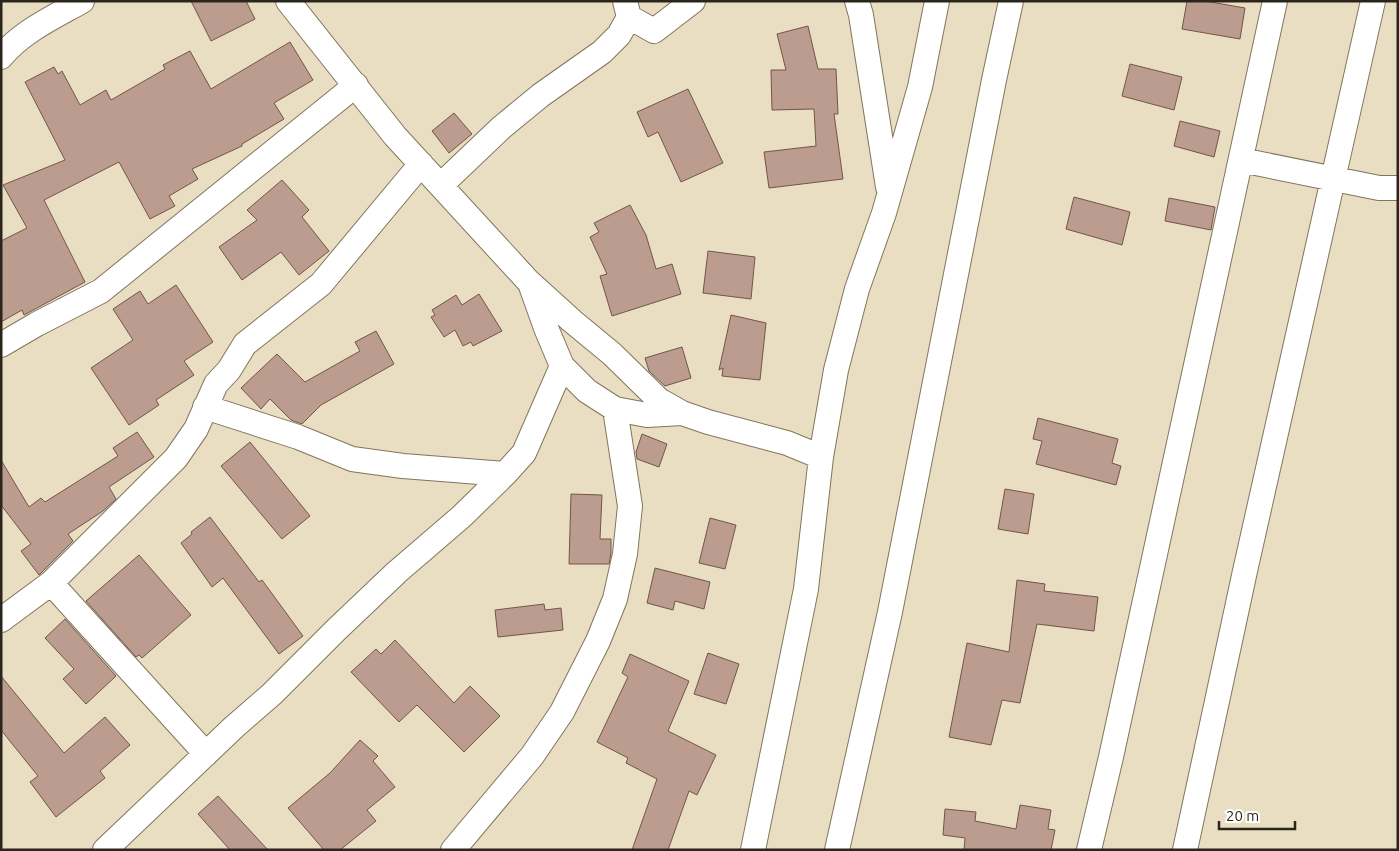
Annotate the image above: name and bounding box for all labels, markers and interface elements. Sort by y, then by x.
scale bar [1219,798,1295,830]
text: 20 m [1226,807,1259,824]

